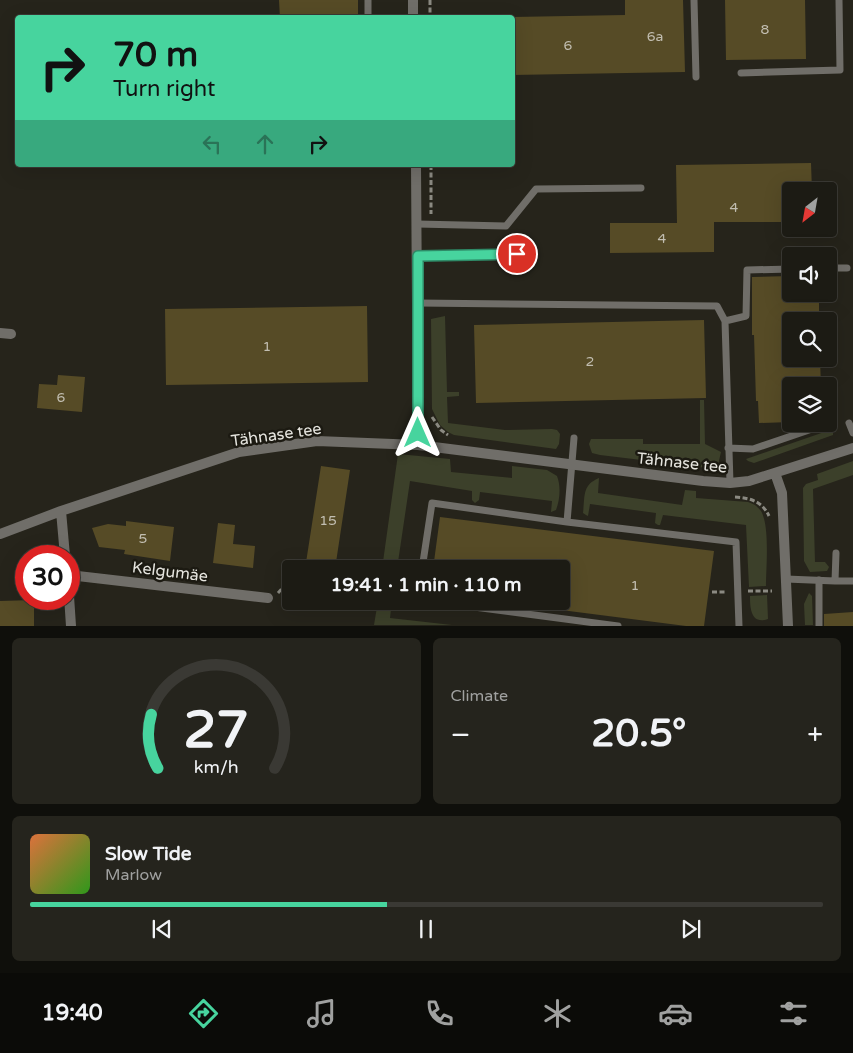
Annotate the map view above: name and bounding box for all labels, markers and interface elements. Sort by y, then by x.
house number: 8 [761,21,770,38]
house number: 6a [647,28,663,45]
text: 70 m [113,34,198,76]
icon: right [30,35,95,100]
house number: 6 [564,37,573,54]
text: Turn right [113,76,215,102]
icon: left [198,130,226,158]
icon: ahead [251,130,279,158]
icon: right [304,130,332,158]
north arrow [782,182,838,238]
map controls [782,182,837,432]
house number: 4 [730,199,739,216]
house number: 4 [658,230,667,247]
pin [496,233,538,275]
icon: arrive [503,240,531,268]
button: sound [782,247,837,302]
button: search [782,312,837,367]
house number: 1 [263,338,271,355]
house number: 2 [586,353,594,370]
button: layers [782,377,837,432]
house number: 6 [57,389,66,406]
position arrow [391,406,443,458]
street label: Tähnase tee [230,419,323,451]
street label: Tähnase tee [636,448,728,478]
house number: 15 [319,512,337,529]
house number: 5 [139,530,147,547]
speed limit sign: 30 [15,545,80,610]
street label: Kelgumäe [131,557,209,587]
text: 19:41 · 1 min · 110 m [330,574,522,596]
house number: 1 [631,577,639,594]
text: Climate [451,686,508,706]
text: 27 [184,699,249,762]
text: 20.5° [591,711,686,757]
text: − [451,718,470,752]
text: + [807,718,823,752]
text: km/h [194,757,239,778]
text: Slow Tide [105,843,192,865]
text: Marlow [105,865,162,885]
icon: previous [148,915,176,943]
icon: pause [412,915,440,943]
icon: next [677,915,705,943]
icon: directions [186,996,221,1031]
icon: music [304,996,339,1031]
icon: phone [422,996,457,1031]
icon: climate [540,996,575,1031]
icon: car [658,996,693,1031]
icon: filters [776,996,811,1031]
text: 19:40 [42,1000,103,1026]

